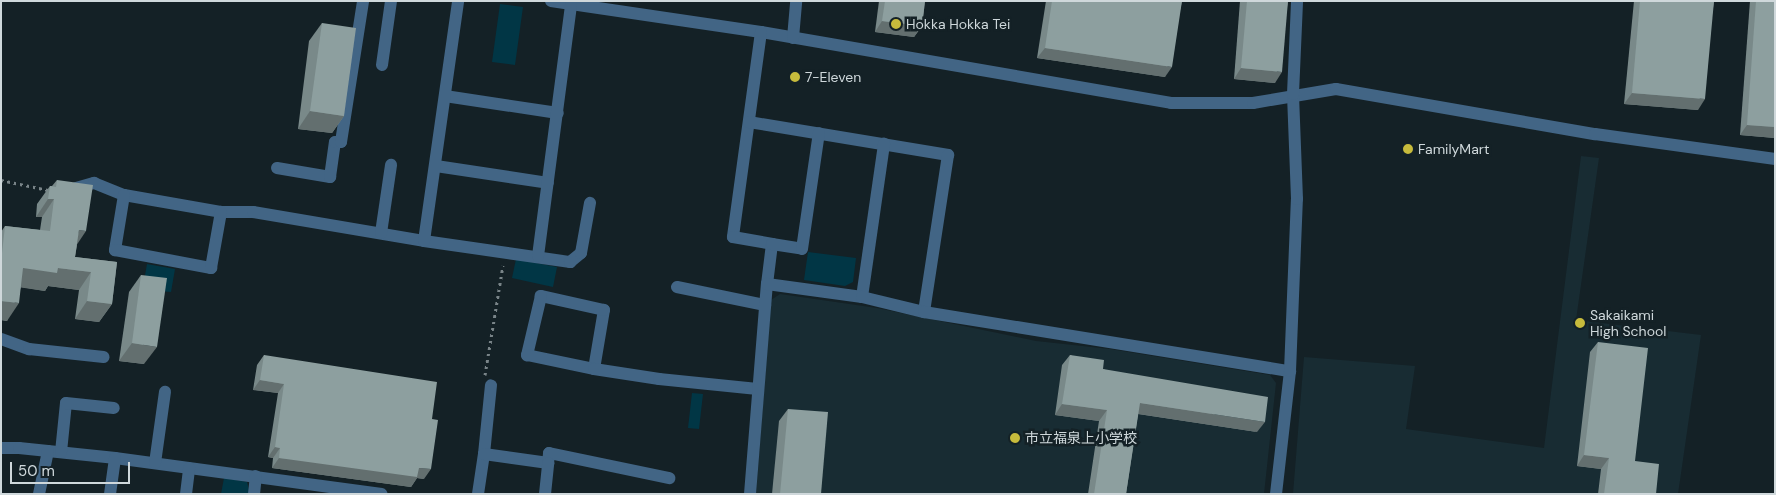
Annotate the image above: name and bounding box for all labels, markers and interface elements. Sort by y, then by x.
place label: Hokka Hokka Tei [906,16,1010,32]
marker: Hokka Hokka Tei [890,18,902,30]
place label: 7-Eleven [805,69,861,85]
marker: 7-Eleven [789,71,801,83]
place label: FamilyMart [1418,141,1489,157]
marker: FamilyMart [1402,143,1414,155]
place label: Sakaikami High School [1590,307,1666,340]
marker: Sakaikami High School [1574,317,1586,329]
place label: 市立福泉上小学校 [1025,430,1137,446]
marker: 市立福泉上小学校 [1009,432,1021,444]
scale bar [12,452,132,484]
text: 50 m [18,461,55,481]

